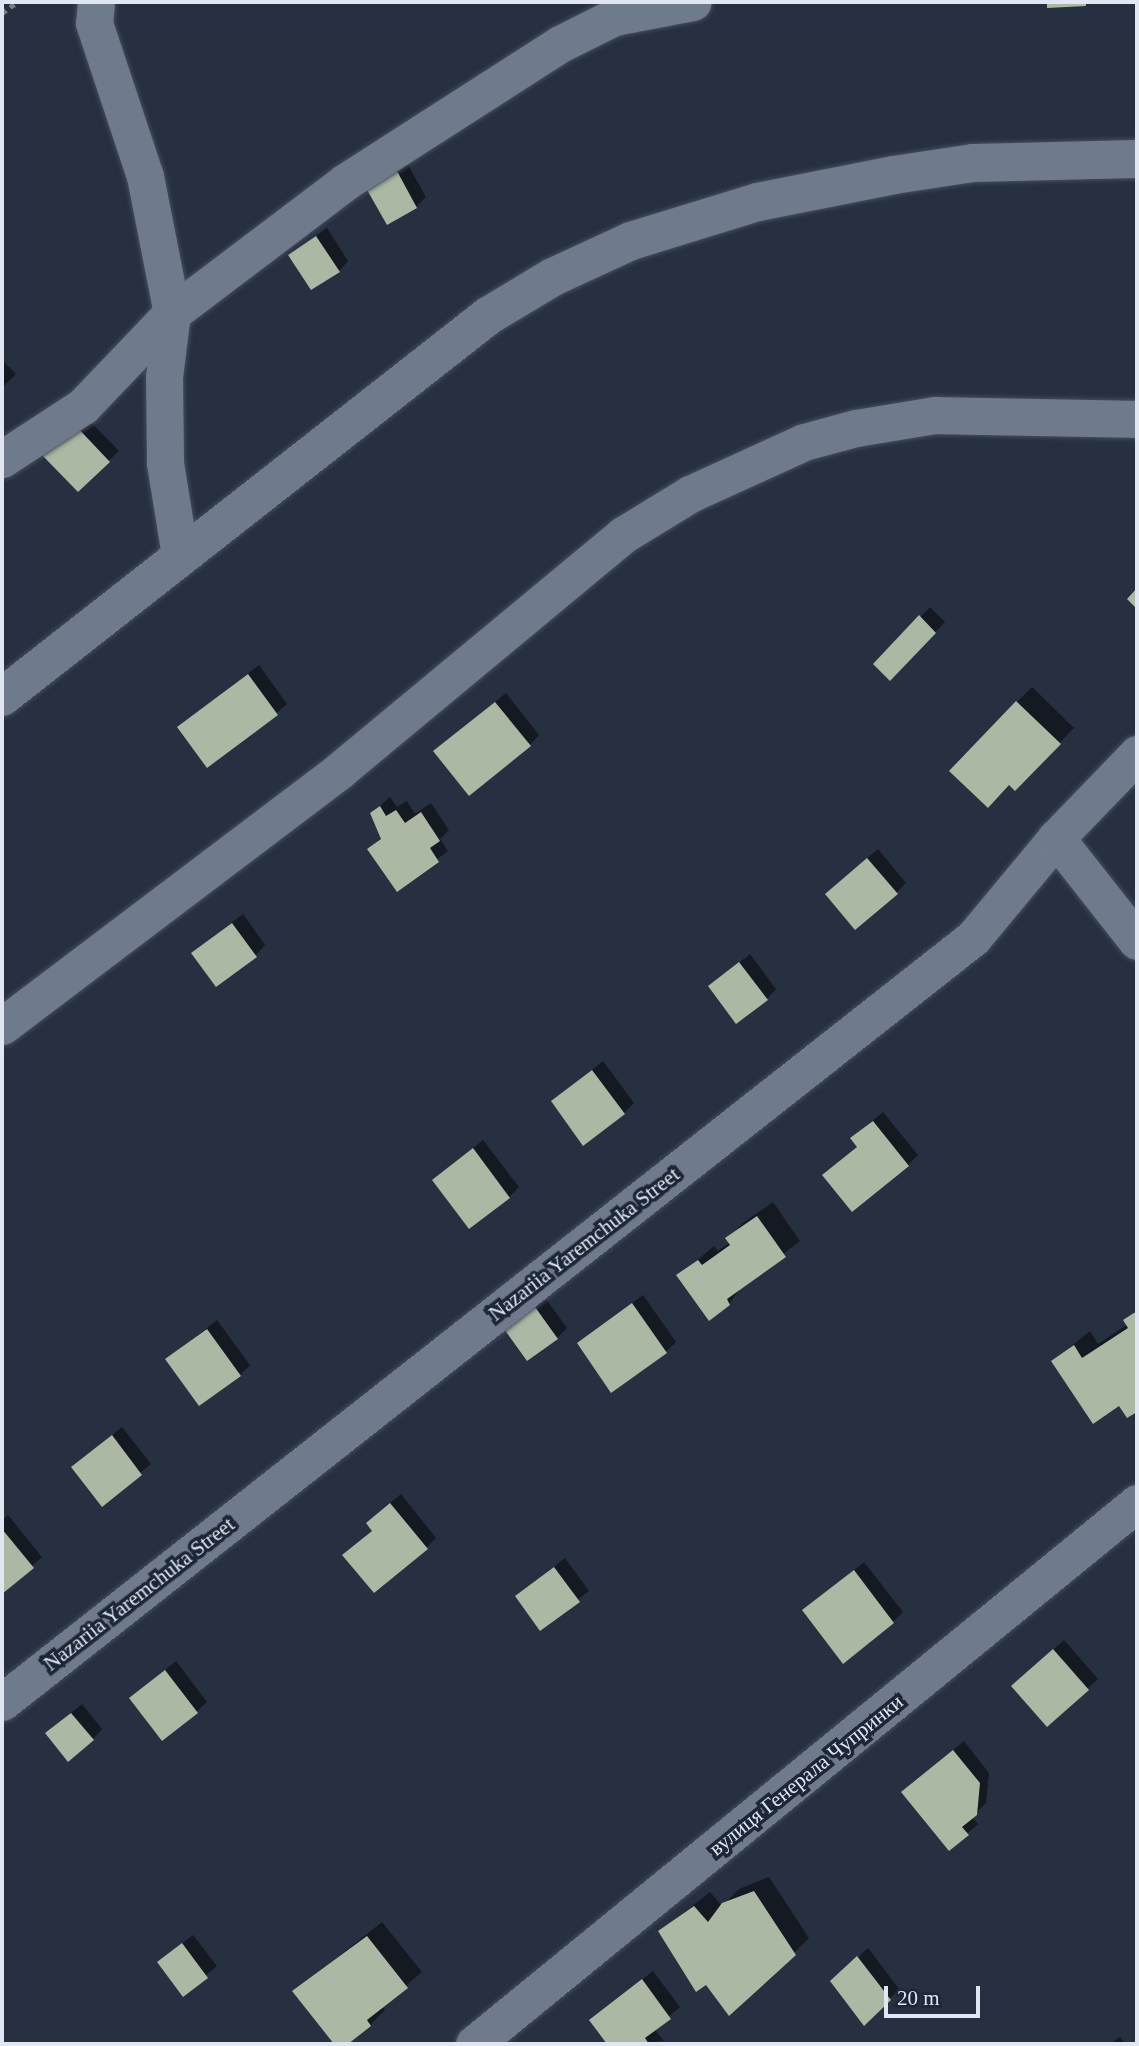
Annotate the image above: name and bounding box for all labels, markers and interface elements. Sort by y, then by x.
street label: Nazariia Yaremchuka Street [483,1161,685,1327]
street label: Nazariia Yaremchuka Street [38,1511,240,1677]
street label: вулиця Генерала Чупринки [704,1689,908,1861]
scale bar [887,1972,983,2016]
text: 20 m [897,1986,940,2010]

